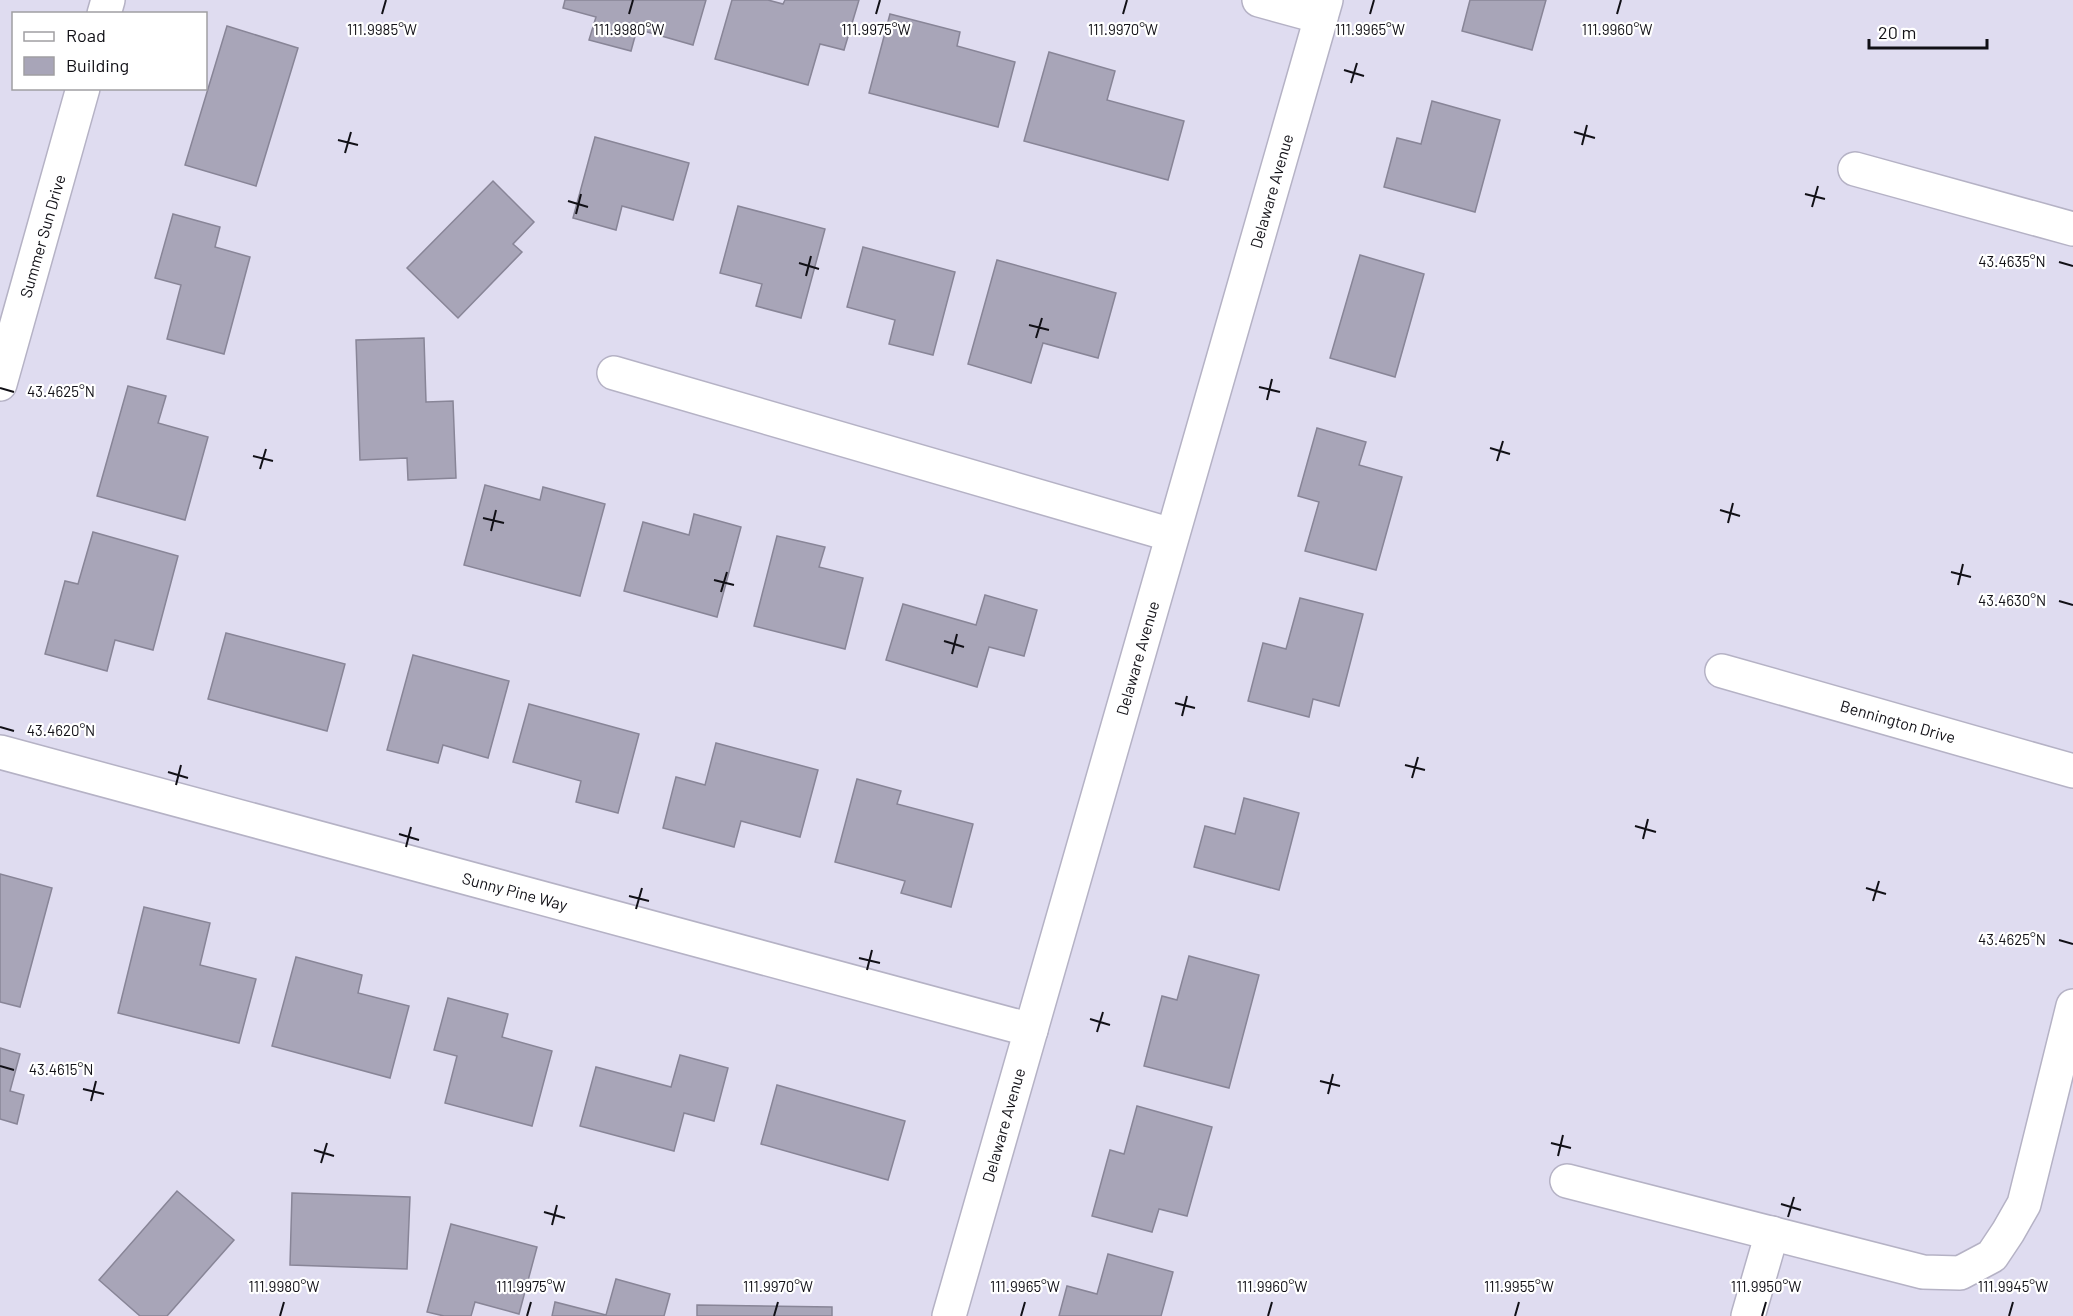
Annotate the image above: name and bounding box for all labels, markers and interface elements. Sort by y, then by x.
legend [12,12,207,90]
scale bar [1869,12,1988,50]
text: 111.9985°W [347,20,417,38]
text: 111.9980°W [594,20,664,38]
text: 111.9975°W [841,20,911,38]
text: 111.9970°W [1088,20,1158,38]
text: 111.9965°W [1335,20,1405,38]
text: 111.9960°W [1582,20,1652,38]
text: 20 m [1878,21,1916,43]
text: Road [66,24,106,46]
text: Building [66,54,129,76]
street label: Delaware Avenue [1246,132,1296,250]
street label: Summer Sun Drive [15,172,69,300]
text: 43.4635°N [1978,252,2046,270]
text: 43.4625°N [27,382,95,400]
text: 43.4630°N [1978,591,2046,609]
street label: Delaware Avenue [1112,599,1162,717]
street label: Bennington Drive [1838,695,1958,747]
text: 43.4620°N [27,721,95,739]
street label: Sunny Pine Way [460,868,570,914]
text: 43.4625°N [1978,930,2046,948]
text: 43.4615°N [29,1060,93,1078]
street label: Delaware Avenue [978,1066,1028,1184]
text: 111.9980°W [249,1277,319,1295]
text: 111.9975°W [496,1277,566,1295]
text: 111.9970°W [743,1277,813,1295]
text: 111.9965°W [990,1277,1060,1295]
text: 111.9960°W [1237,1277,1307,1295]
text: 111.9955°W [1484,1277,1554,1295]
text: 111.9950°W [1731,1277,1801,1295]
text: 111.9945°W [1978,1277,2048,1295]

